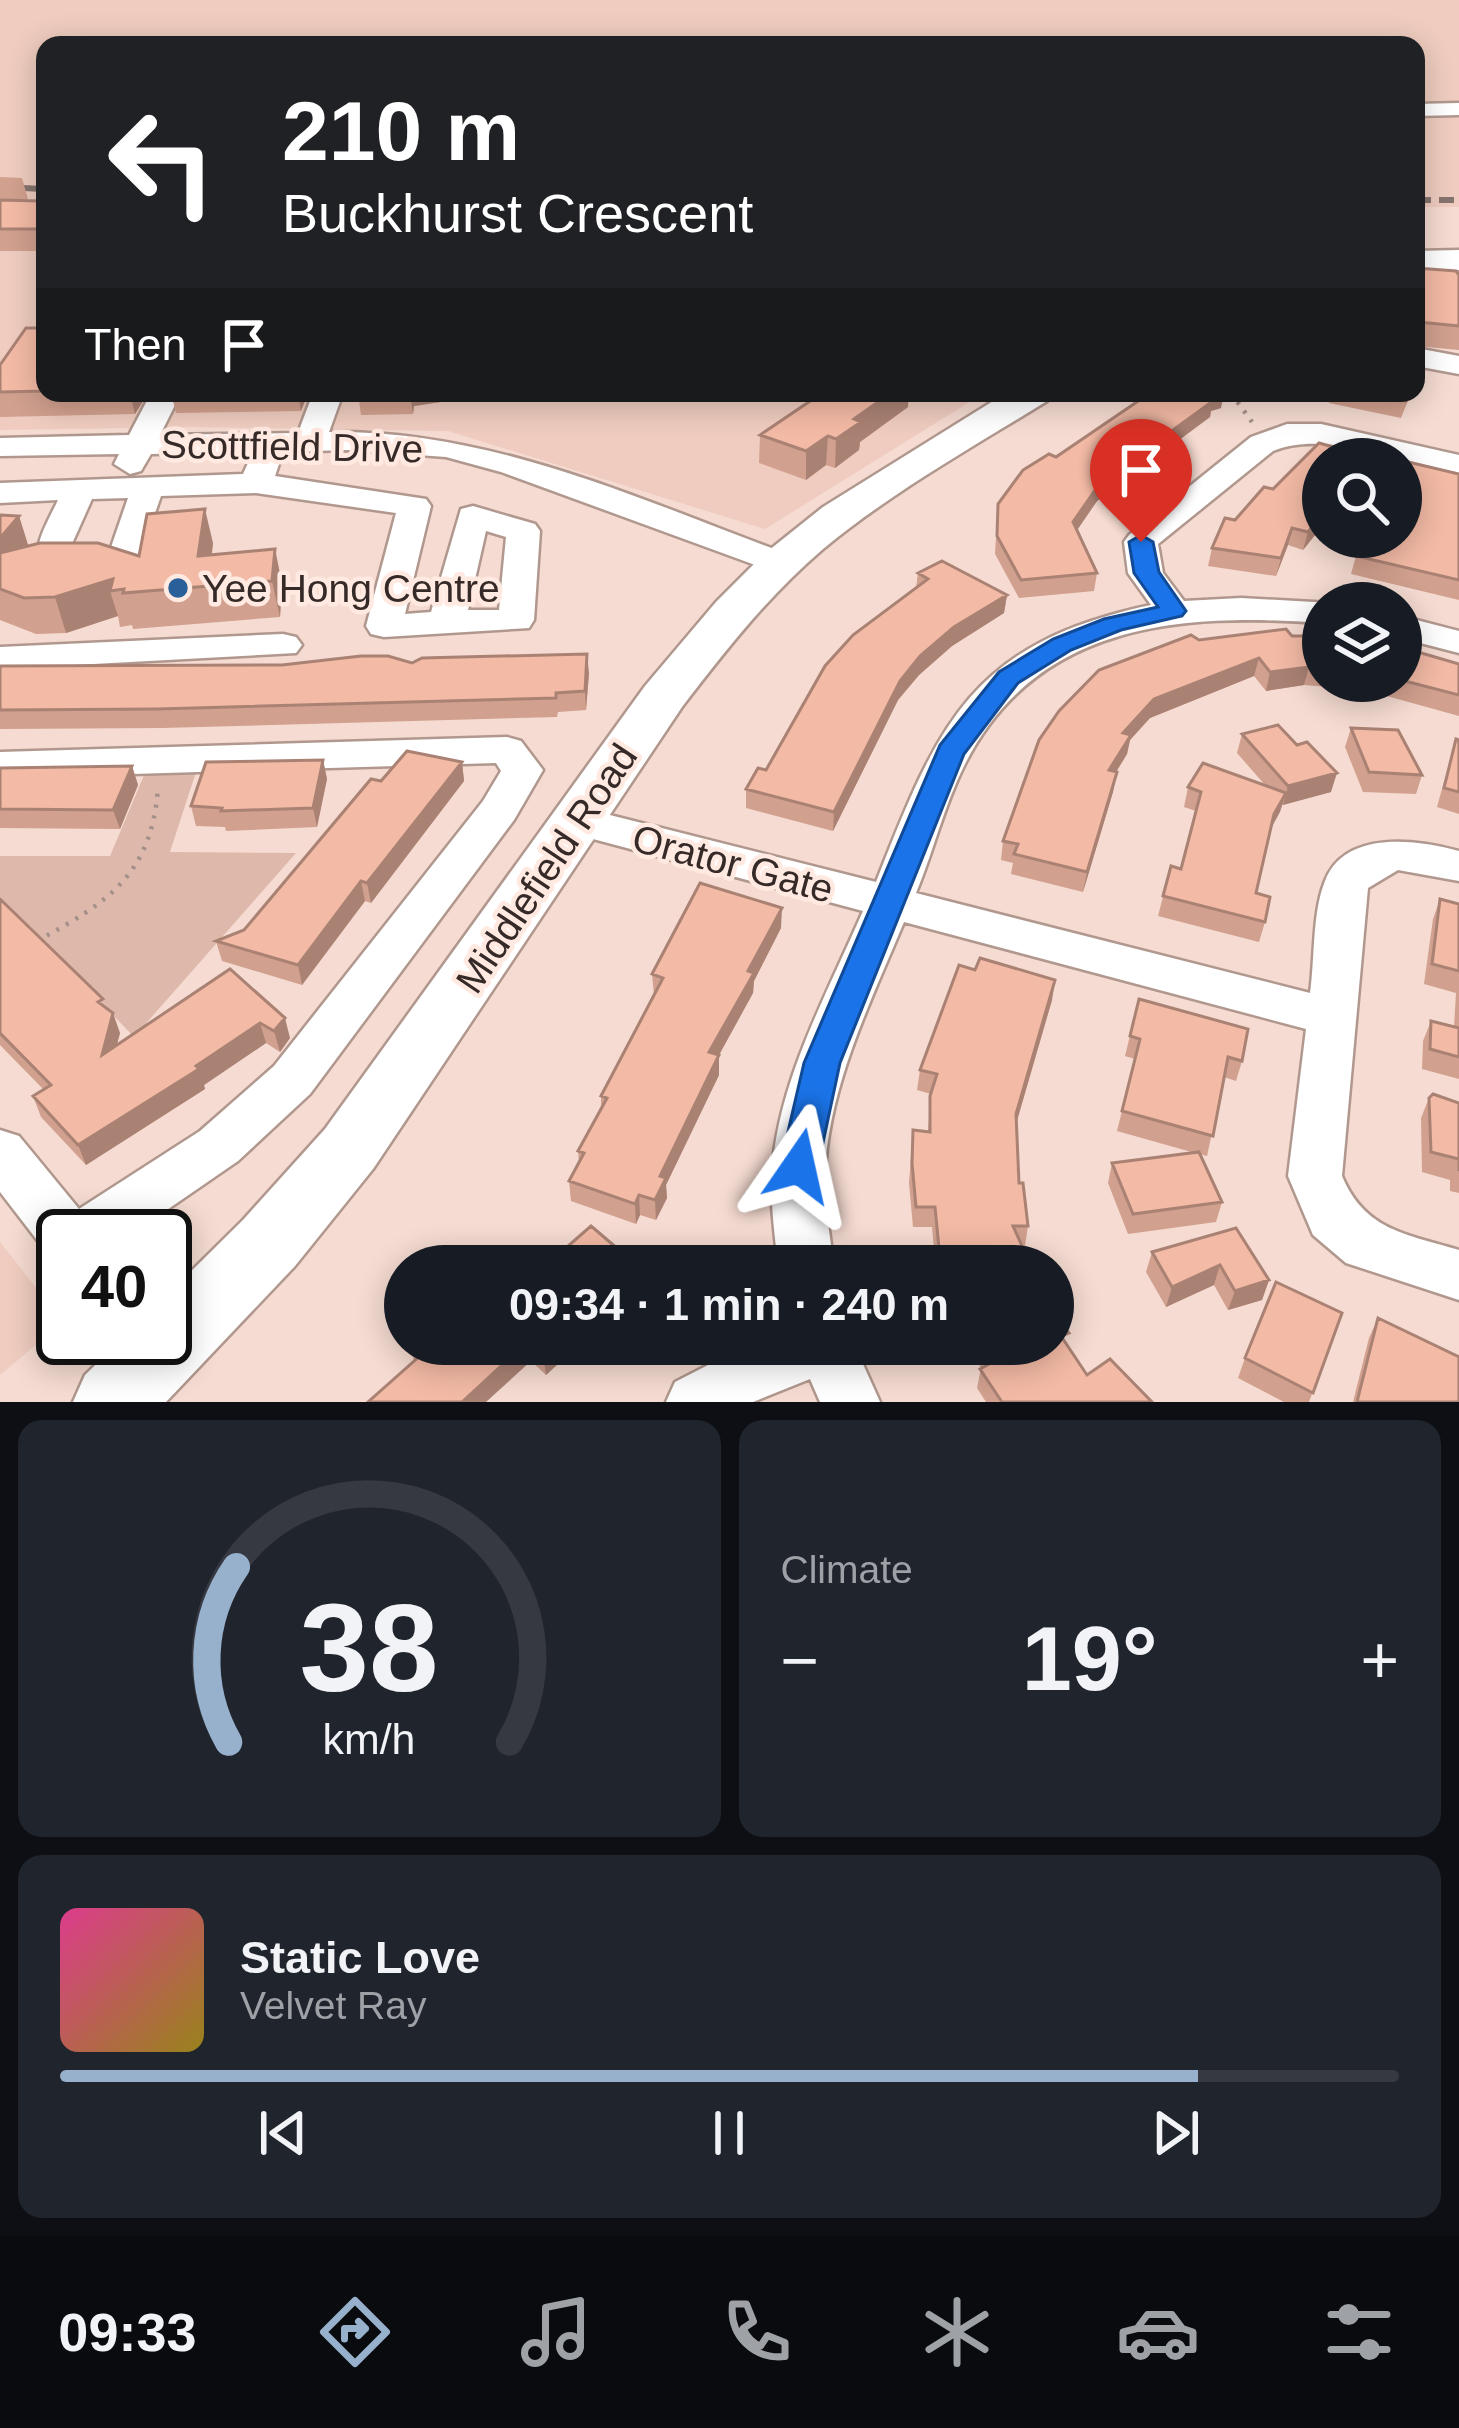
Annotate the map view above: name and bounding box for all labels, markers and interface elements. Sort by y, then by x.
icon: left [84,84,240,240]
text: 210 m [282,84,520,178]
text: Buckhurst Crescent [282,183,753,243]
icon: arrive [211,312,277,378]
text: Then [84,319,187,370]
pin [1090,419,1192,542]
street label: Scottfield Drive [161,423,423,470]
icon: arrive [1108,437,1174,503]
map controls [1302,438,1422,702]
button: search [1302,438,1422,558]
place label: Yee Hong Centre [202,567,500,610]
marker: Yee Hong Centre [165,575,191,601]
button: layers [1302,582,1422,702]
street label: Middlefield Road [447,736,645,1001]
street label: Orator Gate [628,816,838,911]
position arrow [736,1103,862,1229]
speed limit sign: 40 [36,1209,192,1365]
text: 09:34 · 1 min · 240 m [509,1279,949,1330]
text: Climate [781,1548,913,1591]
text: 38 [300,1578,439,1717]
text: 19° [1022,1609,1158,1709]
text: − [781,1623,819,1697]
text: + [1360,1623,1399,1697]
text: km/h [323,1714,416,1762]
text: Static Love [240,1932,480,1983]
text: Velvet Ray [240,1984,426,2027]
icon: previous [250,2100,316,2166]
icon: pause [696,2100,762,2166]
icon: next [1143,2100,1209,2166]
icon: directions [313,2290,397,2374]
icon: music [514,2290,598,2374]
icon: phone [715,2290,799,2374]
icon: climate [915,2290,999,2374]
icon: car [1116,2290,1200,2374]
icon: filters [1317,2290,1401,2374]
text: 09:33 [58,2302,196,2362]

